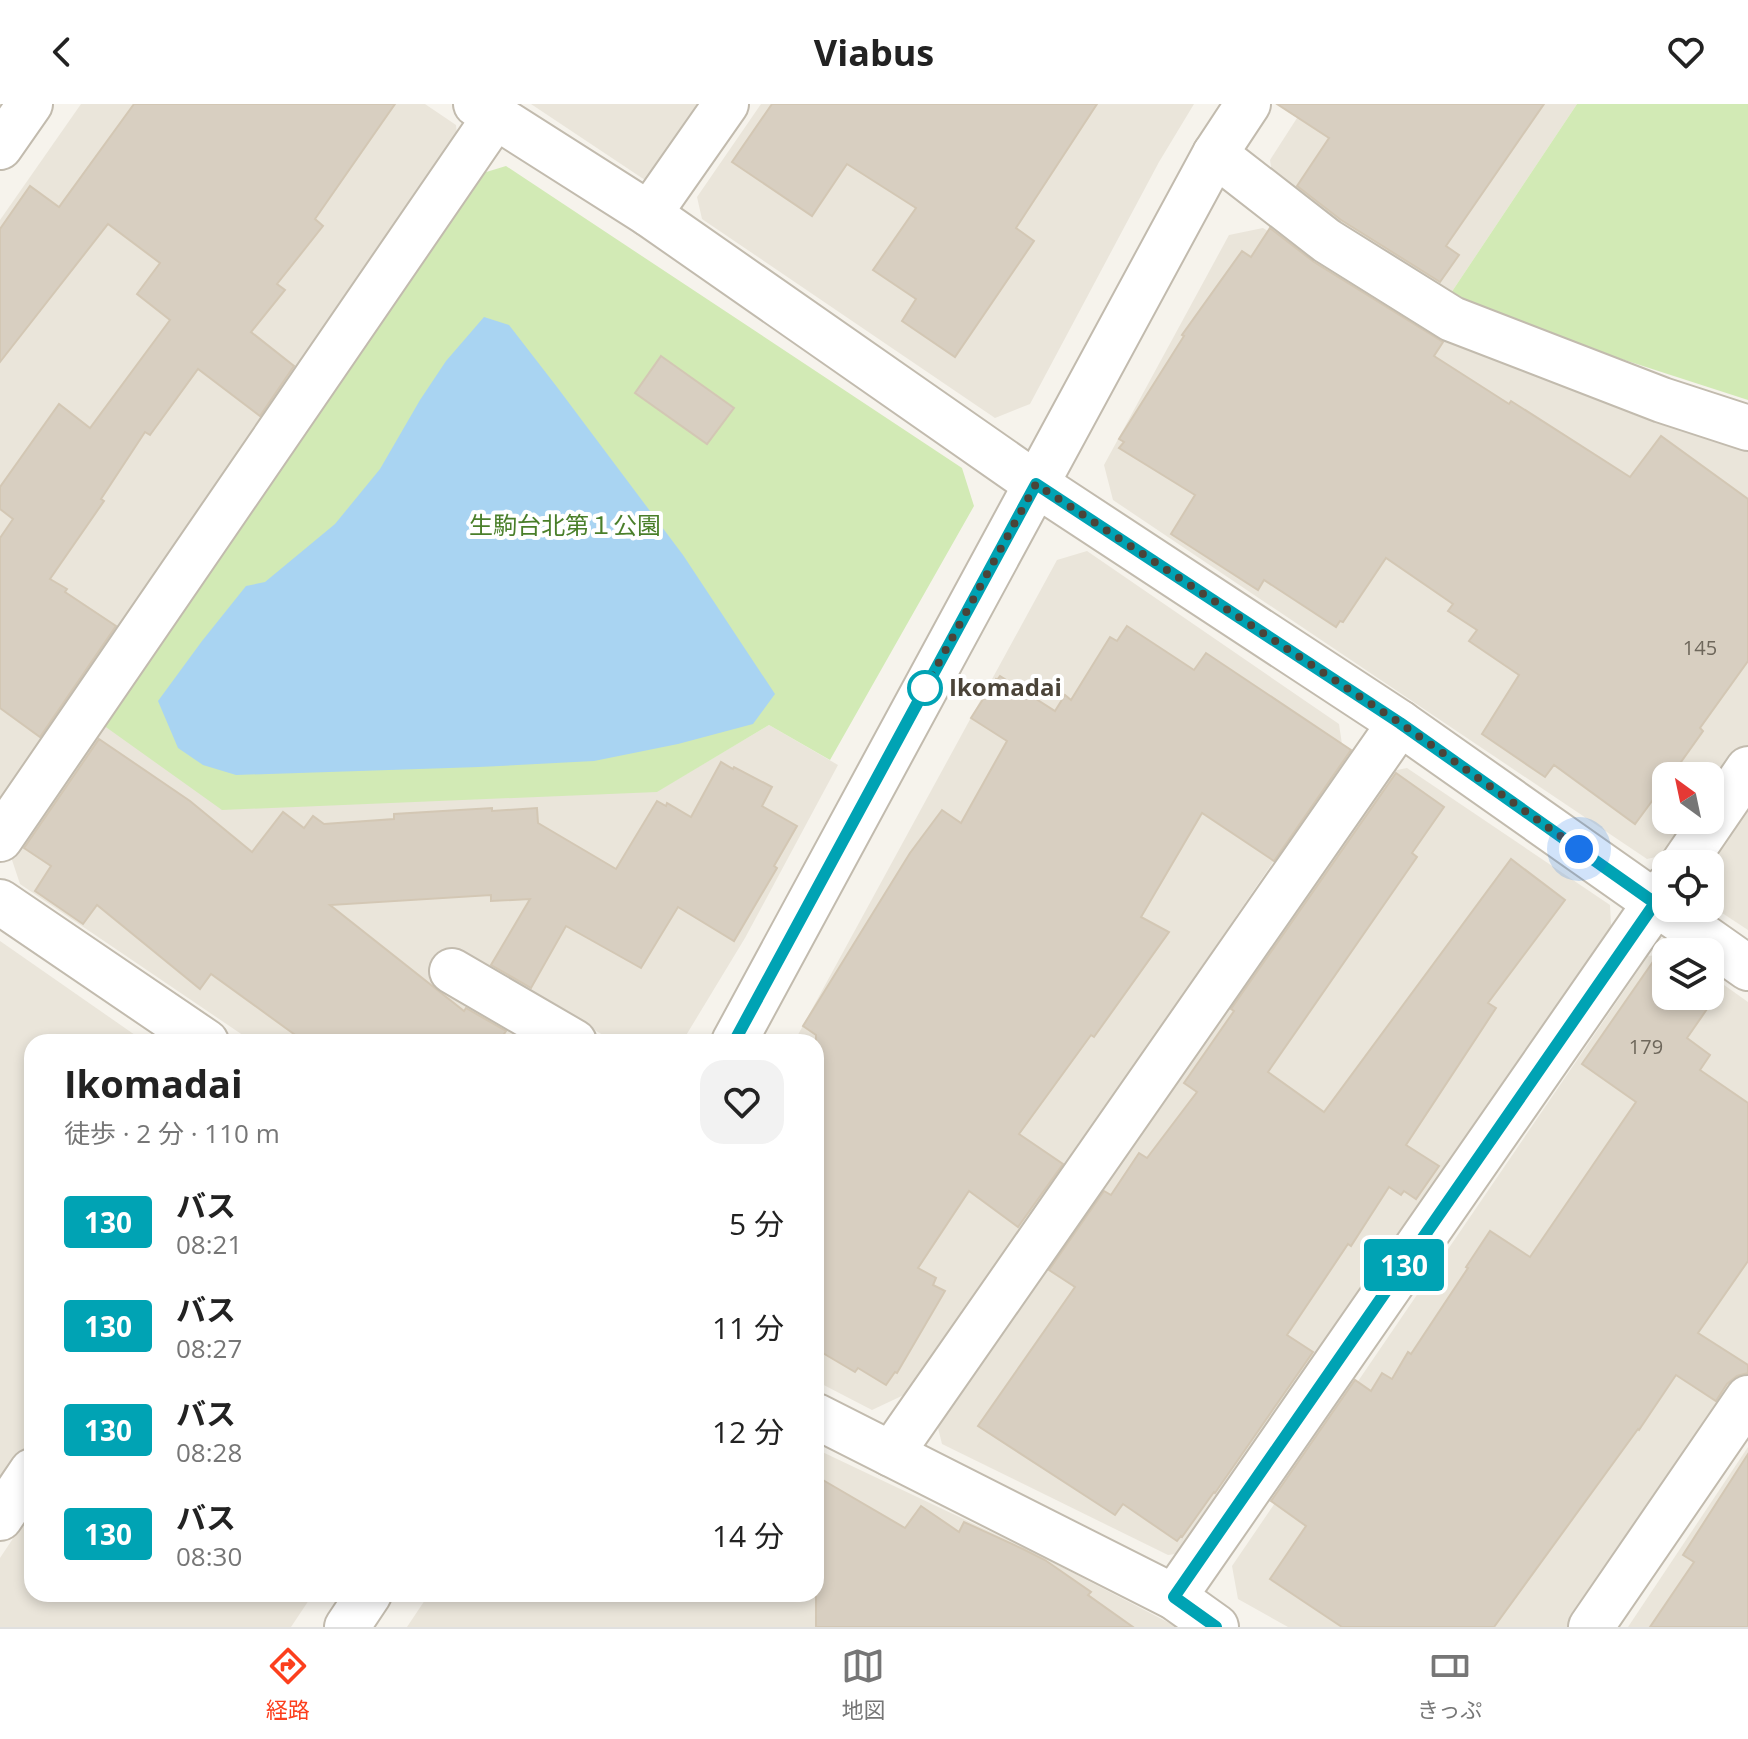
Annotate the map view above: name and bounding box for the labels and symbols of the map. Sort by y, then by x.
park label: 生駒台北第１公園 [469,508,661,541]
house number: 145 [1683,634,1717,661]
place label: Ikomadai [949,670,1062,703]
marker: Ikomadai [908,671,942,705]
north arrow [1652,762,1724,834]
your location [1559,829,1599,869]
house number: 179 [1629,1033,1663,1060]
line badge: 130 [1358,1239,1450,1291]

